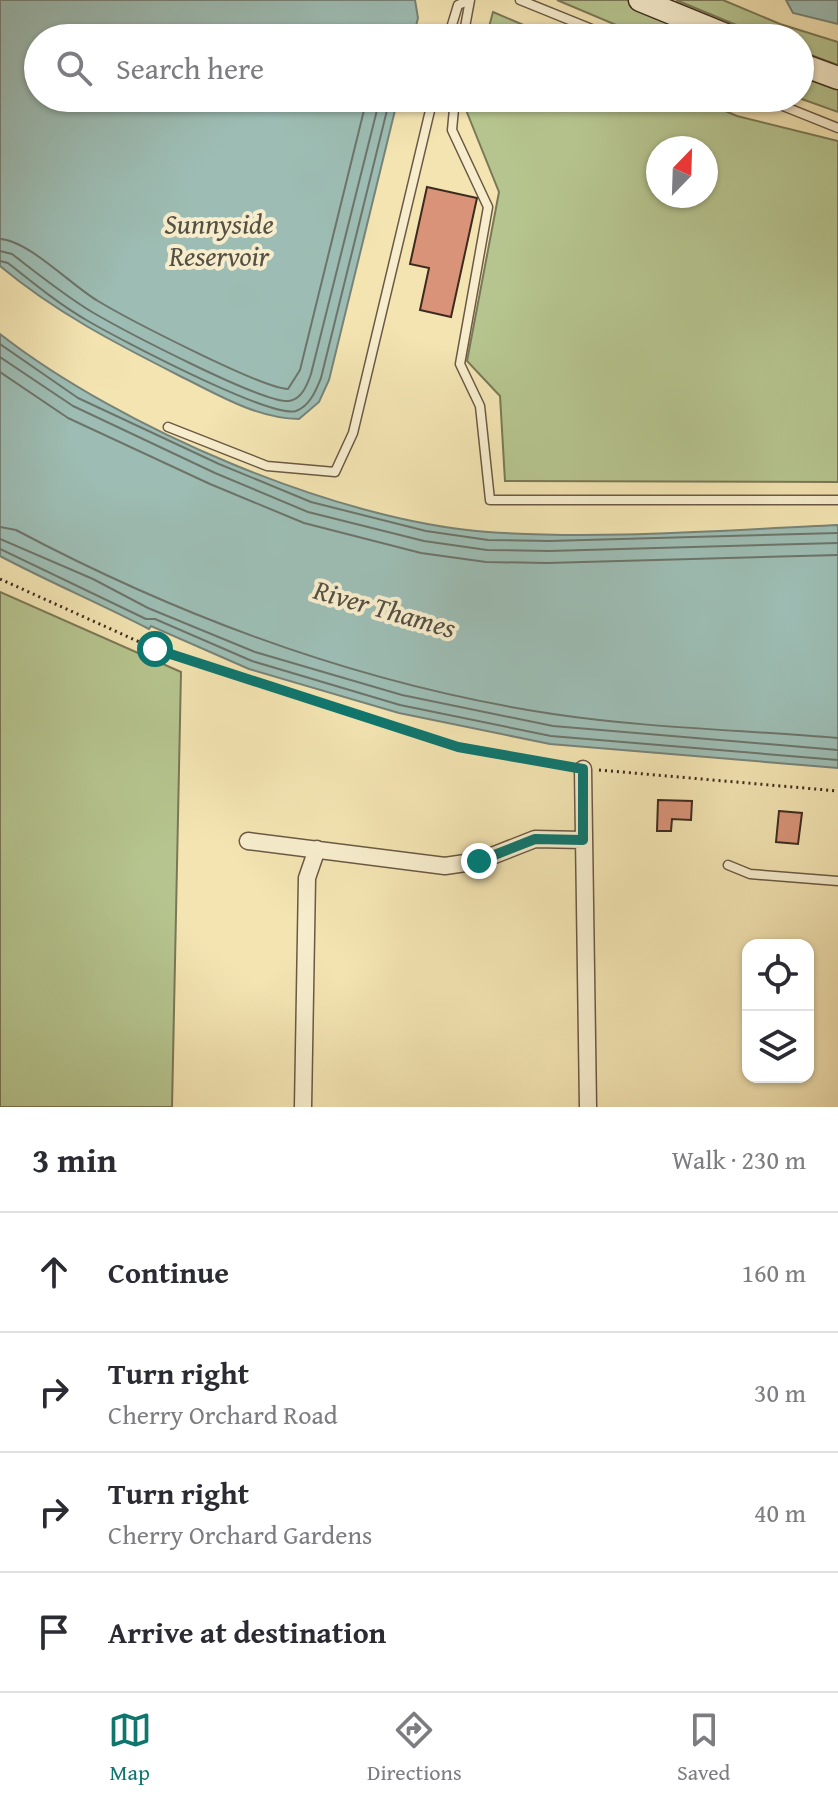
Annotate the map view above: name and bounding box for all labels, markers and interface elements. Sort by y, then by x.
search box [24,24,814,112]
icon: search [52,46,96,90]
text: Search here [116,46,264,90]
north arrow [646,136,718,208]
water label: Sunnyside Reservoir [164,203,274,276]
water label: River Thames [308,568,461,648]
route start [137,631,173,667]
route end [461,843,497,879]
map controls [742,939,814,1083]
button: locate [742,939,814,1011]
button: layers [742,1011,814,1083]
text: 3 min [32,1135,117,1184]
text: Walk · 230 m [672,1140,806,1179]
icon: ahead [32,1250,76,1294]
text: Continue [108,1250,229,1294]
text: 160 m [741,1253,806,1292]
text: Turn right [108,1351,249,1395]
icon: right [32,1370,76,1414]
text: 30 m [754,1373,806,1412]
text: Cherry Orchard Road [108,1395,338,1434]
text: Turn right [108,1471,249,1515]
icon: right [32,1490,76,1534]
text: 40 m [754,1493,806,1532]
text: Cherry Orchard Gardens [108,1515,372,1554]
icon: arrive [32,1610,76,1654]
text: Arrive at destination [108,1610,386,1654]
tab: Map [108,1708,152,1788]
tab: Directions [367,1708,462,1788]
tab: Saved [677,1708,730,1788]

